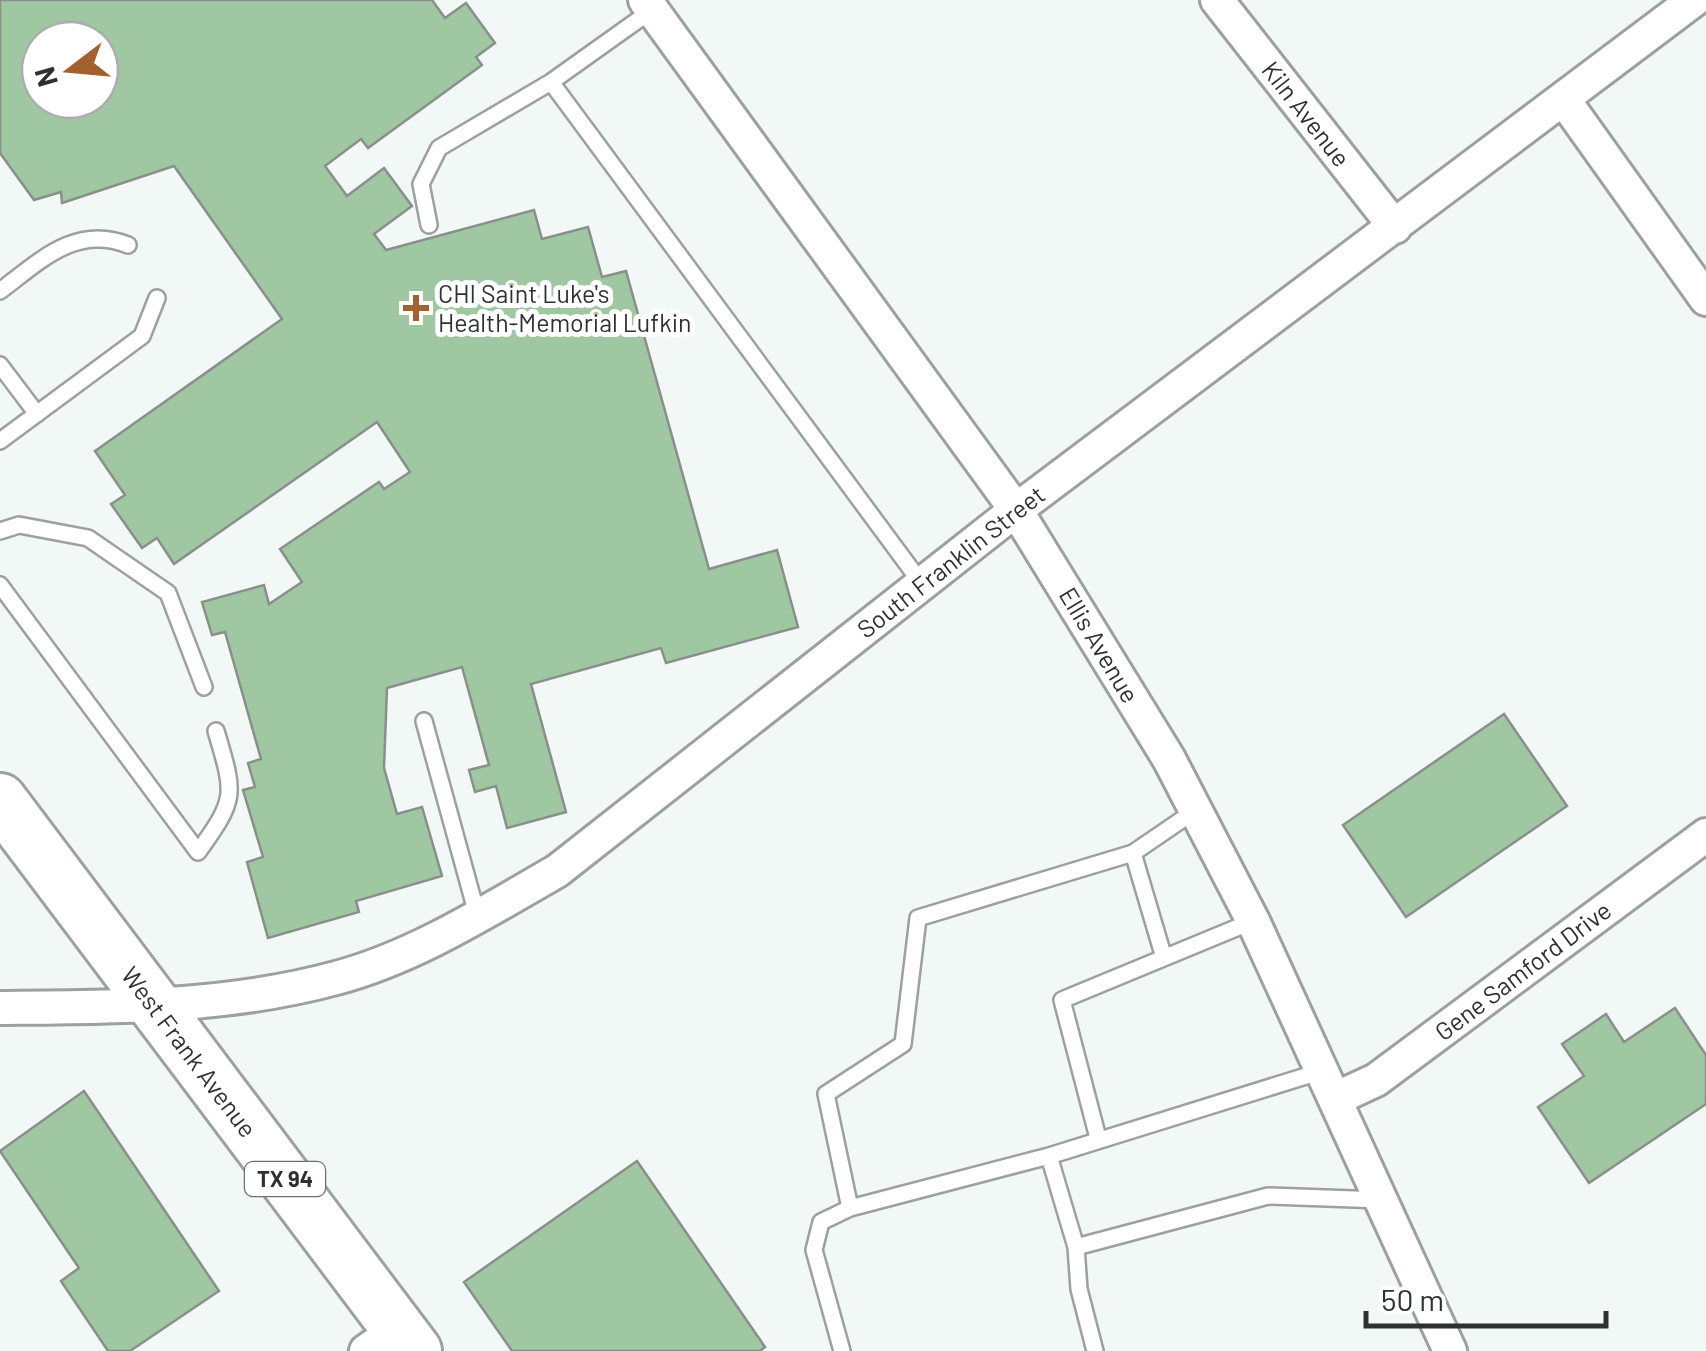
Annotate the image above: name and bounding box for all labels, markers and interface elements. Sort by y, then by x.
north arrow [20,20,120,120]
street label: Kiln Avenue [1256,55,1357,172]
text: N [26,64,64,91]
place label: CHI Saint Luke's Health-Memorial Lufkin [438,278,692,337]
marker: CHI Saint Luke's Health-Memorial Lufkin [403,295,429,321]
street label: South Franklin Street [851,479,1050,644]
street label: Ellis Avenue [1054,581,1146,708]
street label: Gene Samford Drive [1428,894,1616,1046]
street label: West Frank Avenue [116,960,264,1143]
road number: TX 94 [245,1162,325,1196]
scale bar [1366,1266,1606,1328]
text: 50 m [1381,1281,1444,1317]

